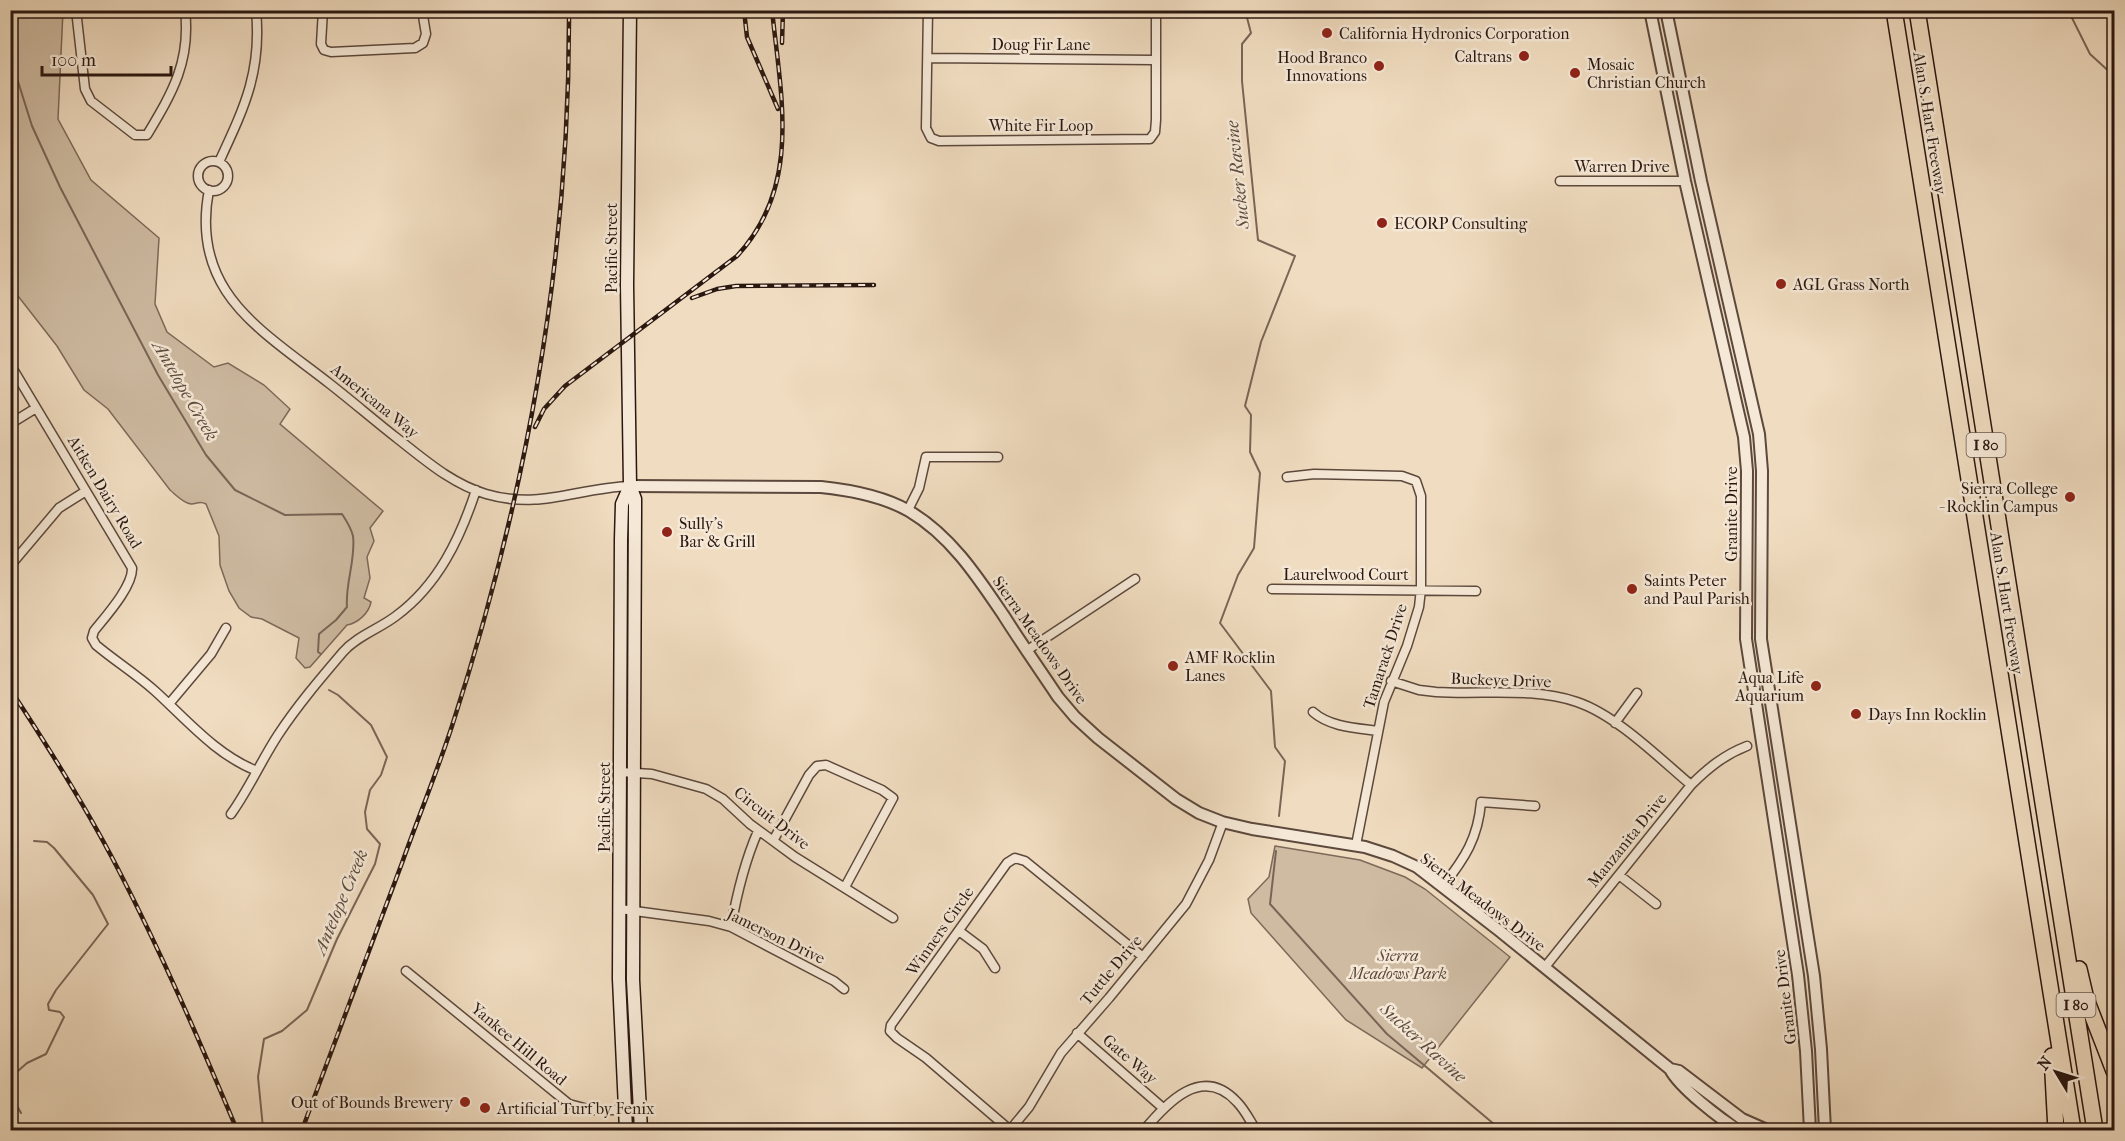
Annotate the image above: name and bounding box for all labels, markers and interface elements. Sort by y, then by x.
place label: California Hydronics Corporation [1339,24,1570,43]
marker: California Hydronics Corporation [1320,26,1334,40]
street label: Doug Fir Lane [992,35,1091,54]
scale bar [42,39,171,77]
place label: Caltrans [1454,47,1512,66]
place label: Hood Branco Innovations [1277,48,1367,85]
marker: Caltrans [1517,49,1531,63]
street label: Alan S. Hart Freeway [1909,49,1951,196]
text: 100 m [51,50,96,71]
place label: Mosaic Christian Church [1587,55,1706,92]
marker: Hood Branco Innovations [1372,59,1386,73]
marker: Mosaic Christian Church [1568,66,1582,80]
street label: White Fir Loop [988,116,1094,135]
water label: Sucker Ravine [1222,119,1254,231]
street label: Warren Drive [1573,157,1670,176]
street label: Pacific Street [602,203,621,293]
place label: ECORP Consulting [1394,214,1528,233]
marker: ECORP Consulting [1375,216,1389,230]
place label: AGL Grass North [1792,275,1910,294]
marker: AGL Grass North [1774,277,1788,291]
water label: Antelope Creek [147,335,222,445]
street label: Americana Way [326,359,423,443]
street label: Aitken Dairy Road [63,431,146,552]
road number: I 80 [1966,433,2006,457]
street label: Granite Drive [1722,466,1741,562]
place label: Sierra College - Rocklin Campus [1939,479,2058,516]
marker: Sierra College - Rocklin Campus [2063,490,2077,504]
place label: Sully's Bar & Grill [679,514,756,551]
marker: Sully's Bar & Grill [660,525,674,539]
street label: Alan S. Hart Freeway [1986,529,2028,676]
street label: Laurelwood Court [1283,565,1409,584]
place label: Saints Peter and Paul Parish [1644,571,1750,608]
street label: Sierra Meadows Drive [989,572,1091,708]
marker: Saints Peter and Paul Parish [1625,582,1639,596]
street label: Tamarack Drive [1359,601,1411,711]
place label: AMF Rocklin Lanes [1184,648,1276,685]
marker: AMF Rocklin Lanes [1166,659,1180,673]
place label: Aqua Life Aquarium [1734,668,1805,705]
street label: Buckeye Drive [1450,669,1552,691]
marker: Aqua Life Aquarium [1809,679,1823,693]
place label: Days Inn Rocklin [1868,705,1987,724]
marker: Days Inn Rocklin [1849,707,1863,721]
street label: Pacific Street [595,762,614,852]
street label: Circuit Drive [730,782,814,854]
street label: Manzanita Drive [1583,789,1671,891]
water label: Antelope Creek [309,846,373,960]
street label: Sierra Meadows Drive [1417,849,1549,955]
street label: Winners Circle [902,883,978,980]
street label: Jamerson Drive [722,903,828,968]
street label: Tuttle Drive [1076,931,1146,1009]
park label: Sierra Meadows Park [1348,946,1447,983]
street label: Granite Drive [1770,948,1800,1046]
road number: I 80 [2056,993,2096,1017]
street label: Yankee Hill Road [467,998,571,1090]
water label: Sucker Ravine [1375,998,1471,1088]
street label: Gate Way [1099,1030,1162,1088]
north arrow [2026,1042,2086,1102]
text: N [2033,1052,2056,1074]
place label: Out of Bounds Brewery [291,1093,453,1112]
marker: Out of Bounds Brewery [458,1095,472,1109]
place label: Artificial Turf by Fenix [496,1099,655,1118]
marker: Artificial Turf by Fenix [478,1101,492,1115]

